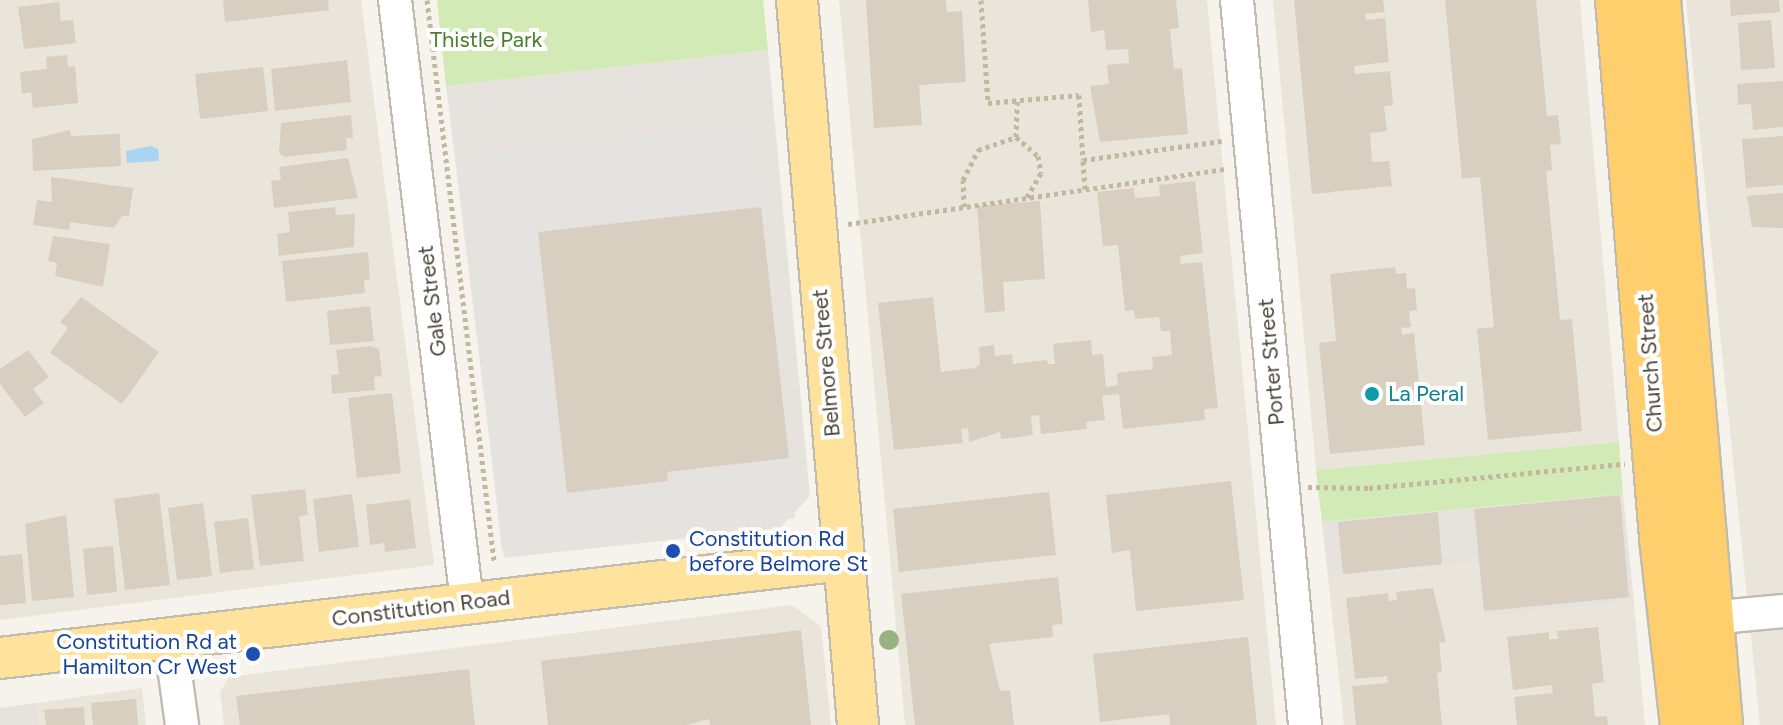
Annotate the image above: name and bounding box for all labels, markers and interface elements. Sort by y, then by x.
park label: Thistle Park [430,27,542,53]
street label: Gale Street [412,244,452,358]
street label: Belmore Street [806,288,846,438]
street label: Church Street [1632,293,1668,433]
street label: Porter Street [1252,297,1290,427]
place label: La Peral [1388,381,1464,407]
marker: La Peral [1363,385,1381,403]
place label: Constitution Rd before Belmore St [689,525,868,576]
marker: Constitution Rd before Belmore St [664,542,682,560]
street label: Constitution Road [330,584,512,632]
place label: Constitution Rd at Hamilton Cr West [56,628,237,680]
marker: Constitution Rd at Hamilton Cr West [244,645,262,663]

